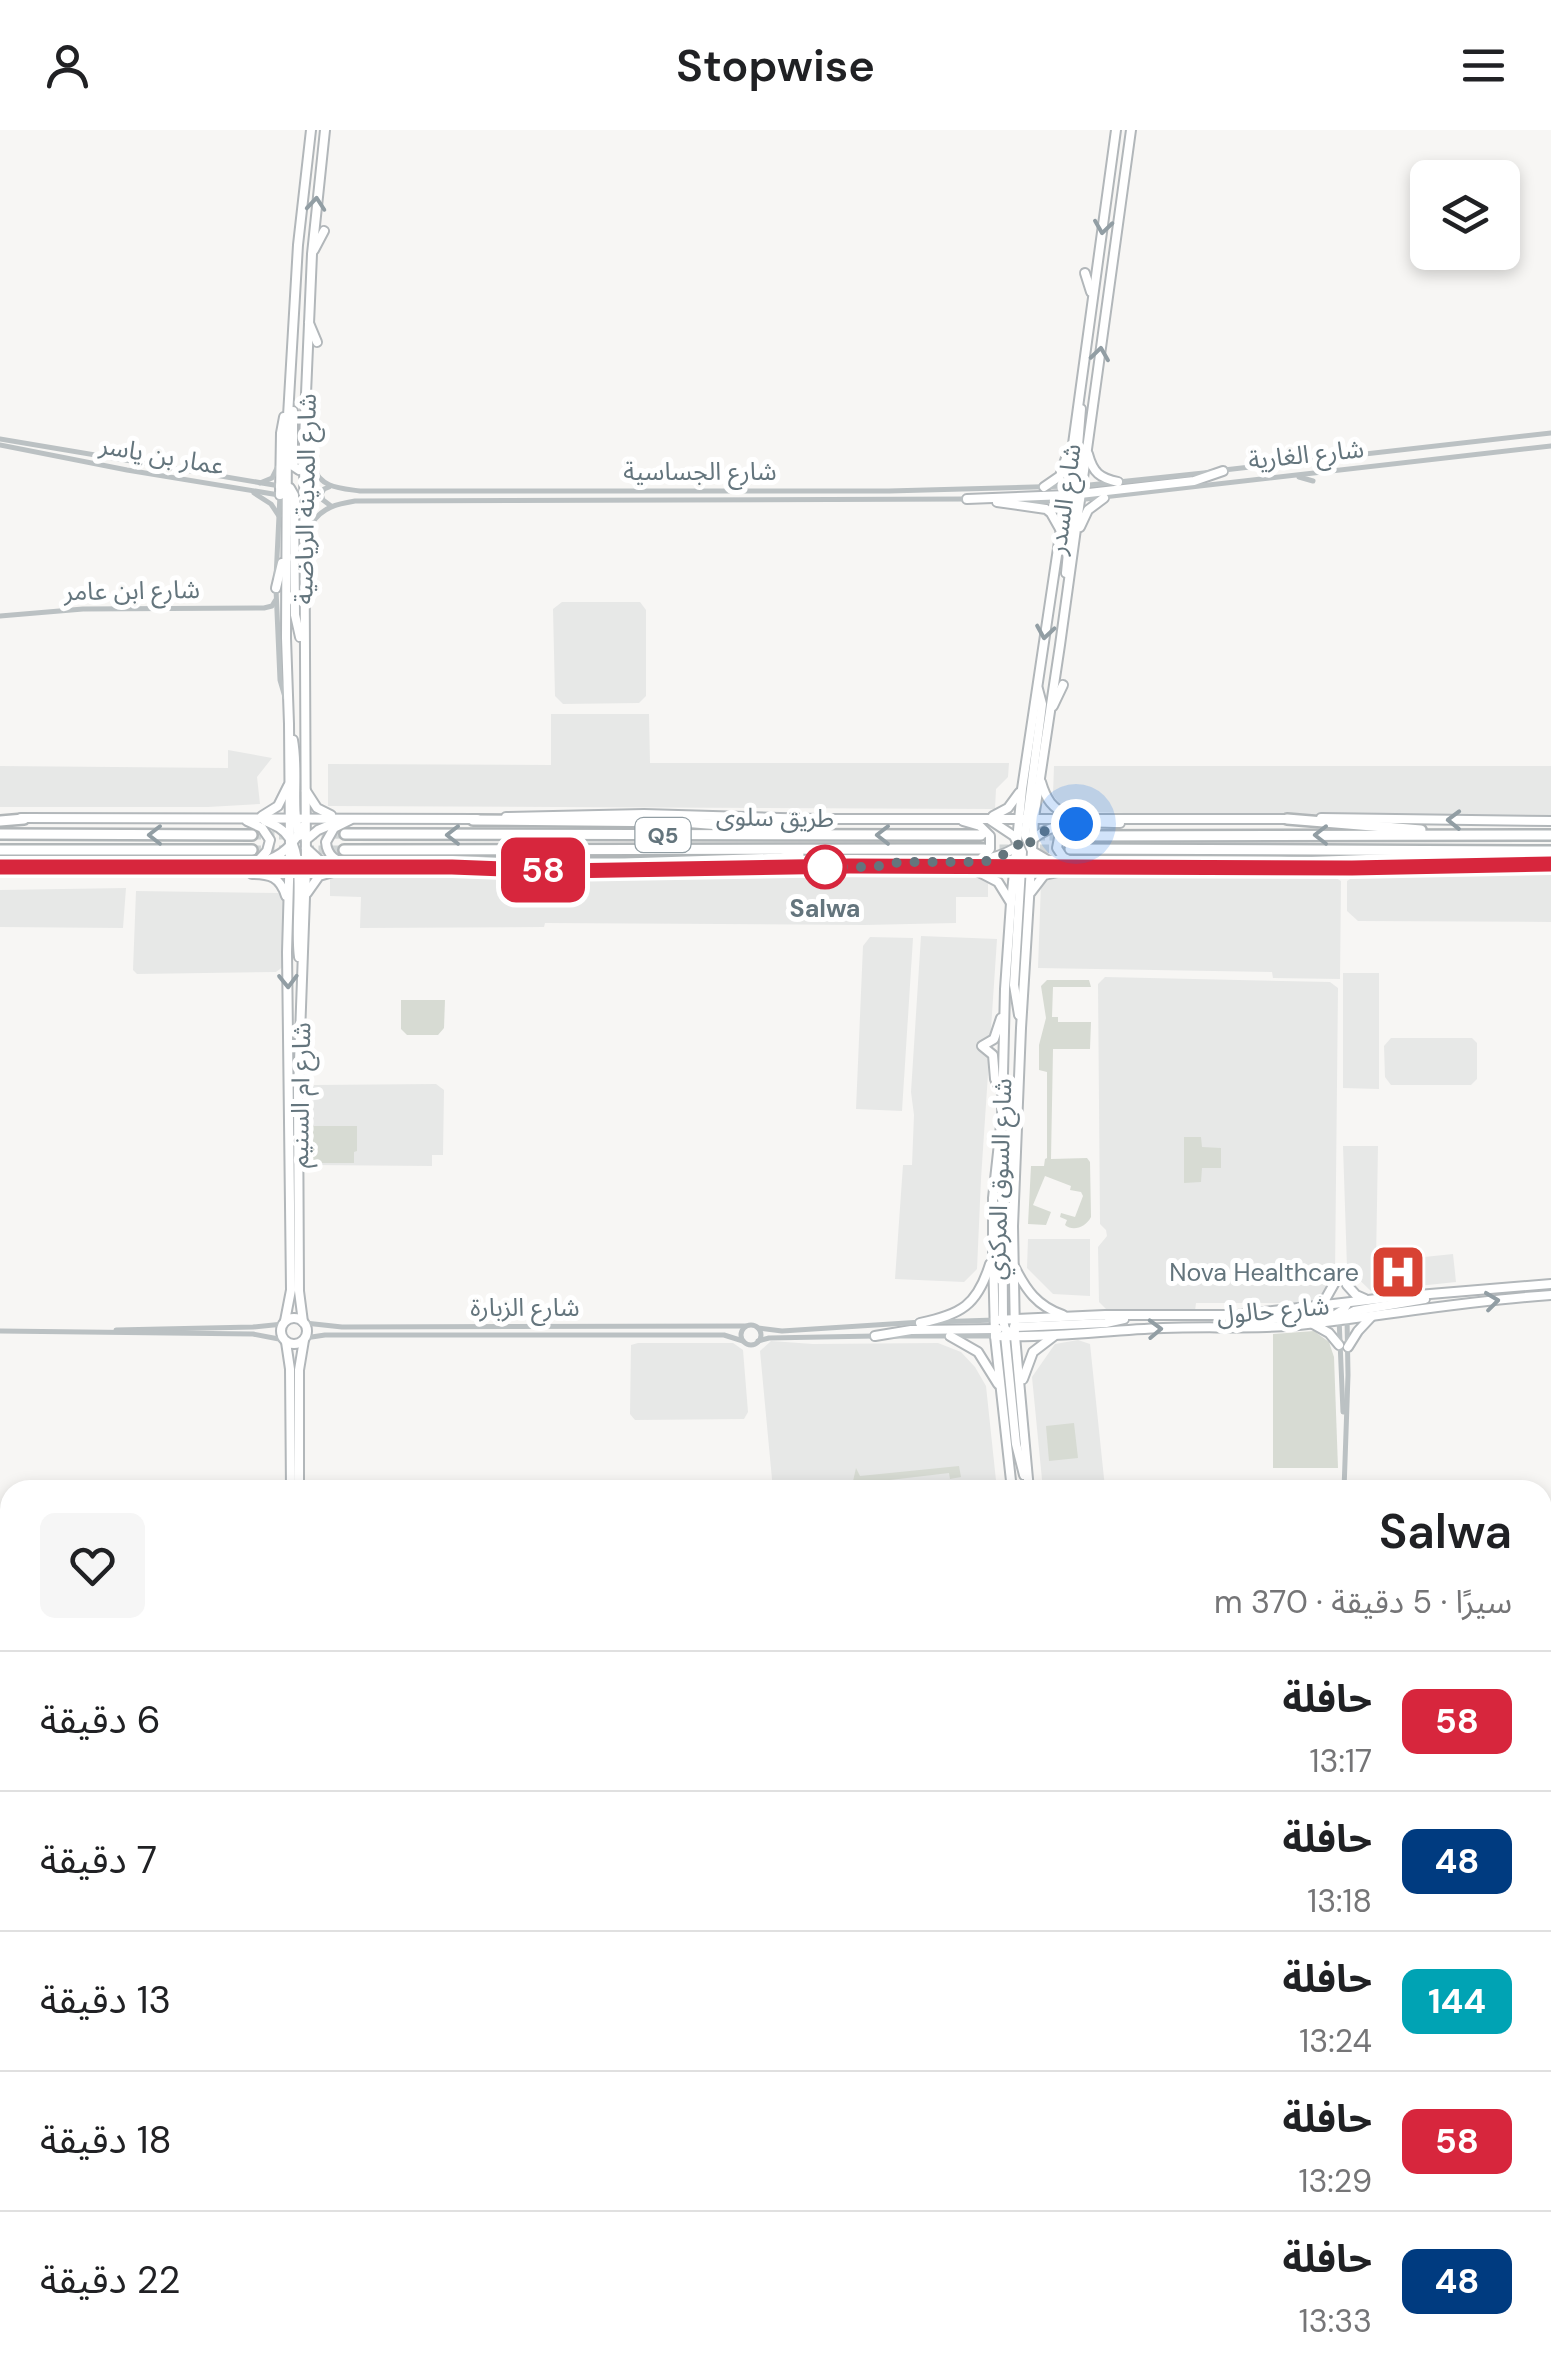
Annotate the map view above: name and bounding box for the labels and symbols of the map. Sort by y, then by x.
one-way arrow [305,196,327,212]
one-way arrow [1093,218,1114,235]
one-way arrow [1089,346,1110,362]
street label: شارع المدينة الرياضية [287,393,326,605]
street label: عمار بن ياسر [96,428,227,483]
street label: شارع الغارية [1247,432,1366,479]
street label: شارع السدر [1040,442,1091,558]
street label: شارع الجساسية [623,455,777,490]
street label: شارع ابن عامر [63,573,200,610]
one-way arrow [1035,624,1056,640]
your location [1051,799,1101,849]
street label: طريق سلوى [716,800,834,835]
one-way arrow [1445,809,1460,831]
road number: Q5 [636,818,690,852]
one-way arrow [146,824,162,846]
one-way arrow [445,824,461,845]
one-way arrow [875,824,890,846]
one-way arrow [1312,824,1328,846]
line badge: 58 [498,838,588,902]
marker: Salwa [804,846,846,888]
place label: Salwa [790,892,860,925]
one-way arrow [277,973,298,989]
street label: شارع ام السنيم [283,1022,321,1168]
street label: شارع السوق المركزي [979,1078,1022,1281]
hospital icon: Nova Healthcare [1368,1242,1428,1302]
place label: Nova Healthcare [1169,1256,1359,1289]
street label: شارع حالول [1215,1289,1331,1334]
street label: شارع الزبارة [470,1291,580,1326]
one-way arrow [1484,1291,1500,1312]
one-way arrow [1148,1318,1164,1339]

